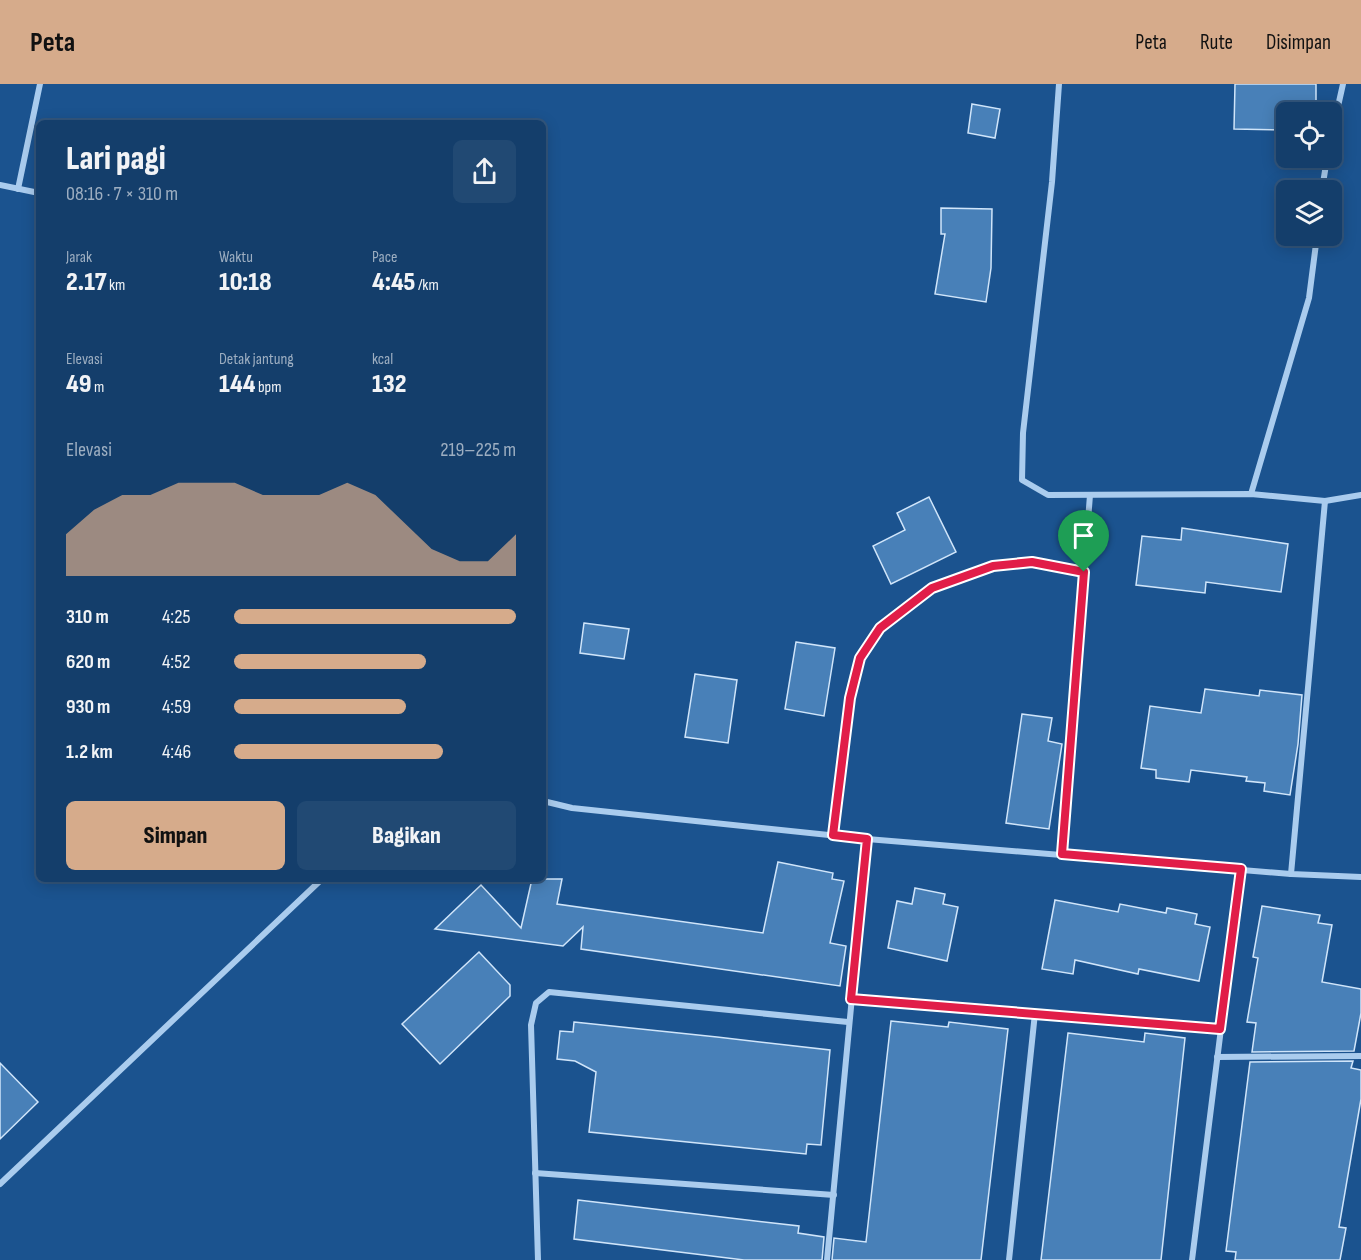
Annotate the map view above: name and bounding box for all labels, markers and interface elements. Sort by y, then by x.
text: Peta [30,26,75,59]
text: Peta [1135,30,1167,55]
text: Rute [1200,30,1233,55]
text: Disimpan [1266,30,1331,55]
map controls [1276,102,1342,246]
button: locate [1276,102,1342,168]
text: Lari pagi [66,139,166,179]
button: share [453,140,516,203]
button: layers [1276,180,1342,246]
text: 08:16 · 7 × 310 m [66,182,178,206]
text: Jarak [66,248,92,267]
text: Waktu [219,248,253,267]
text: Pace [372,248,397,267]
text: 2.17 [66,267,106,298]
text: 10:18 [219,267,272,298]
text: 4:45 [372,267,415,298]
text: km [106,276,125,295]
text: /km [415,276,439,295]
text: Elevasi [66,350,103,369]
text: Detak jantung [219,350,294,369]
text: kcal [372,350,393,369]
text: 49 [66,369,91,400]
text: 144 [219,369,255,400]
text: 132 [372,369,406,400]
text: m [91,378,104,397]
text: bpm [255,378,282,397]
text: Elevasi [66,438,112,462]
text: 219–225 m [440,438,516,462]
pin [1058,510,1109,572]
icon: arrive [1067,519,1100,552]
text: 310 m [66,605,109,629]
text: 4:25 [162,605,190,629]
text: 620 m [66,650,110,674]
text: 4:52 [162,650,190,674]
text: 930 m [66,695,110,719]
text: 4:59 [162,695,191,719]
text: 1.2 km [66,740,113,764]
text: 4:46 [162,740,191,764]
button: Simpan [66,801,285,870]
button: Bagikan [297,801,516,870]

